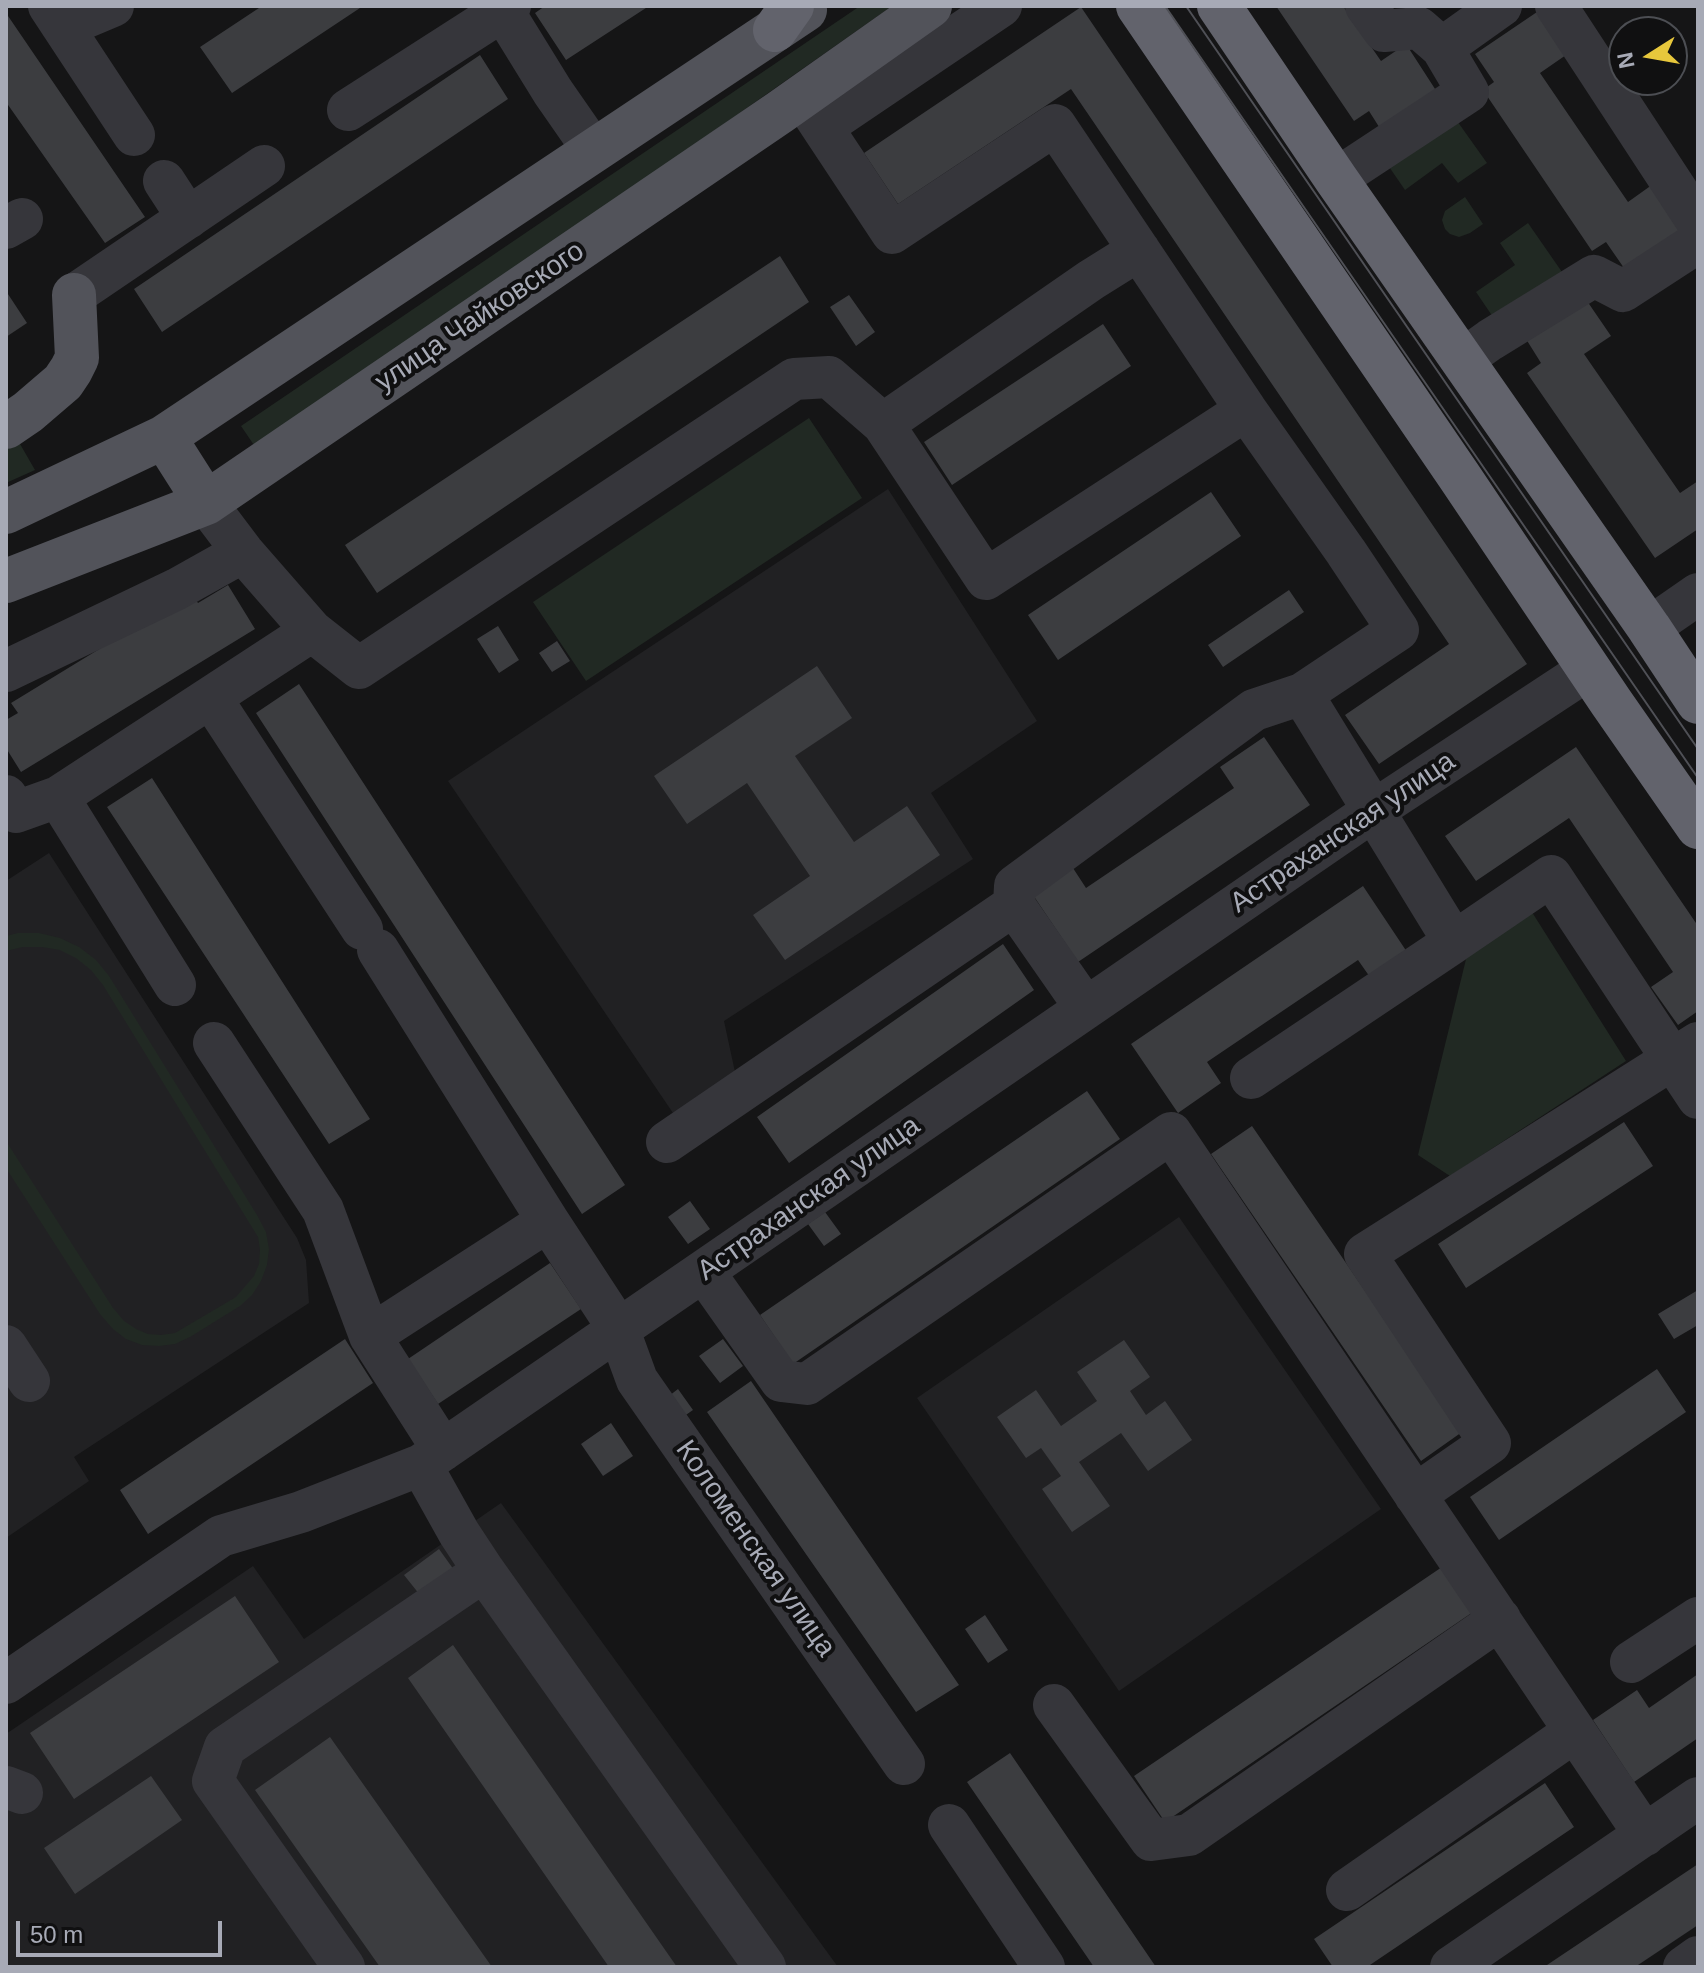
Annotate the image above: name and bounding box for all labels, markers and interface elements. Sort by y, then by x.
north arrow [1608,16,1688,96]
text: N [1612,50,1640,70]
street label: улица Чайковского [369,235,591,399]
street label: Астраханская улица [1224,745,1462,921]
street label: Астраханская улица [691,1110,927,1288]
street label: Коломенская улица [668,1434,842,1664]
scale bar [20,1905,226,1955]
text: 50 m [30,1921,83,1948]

